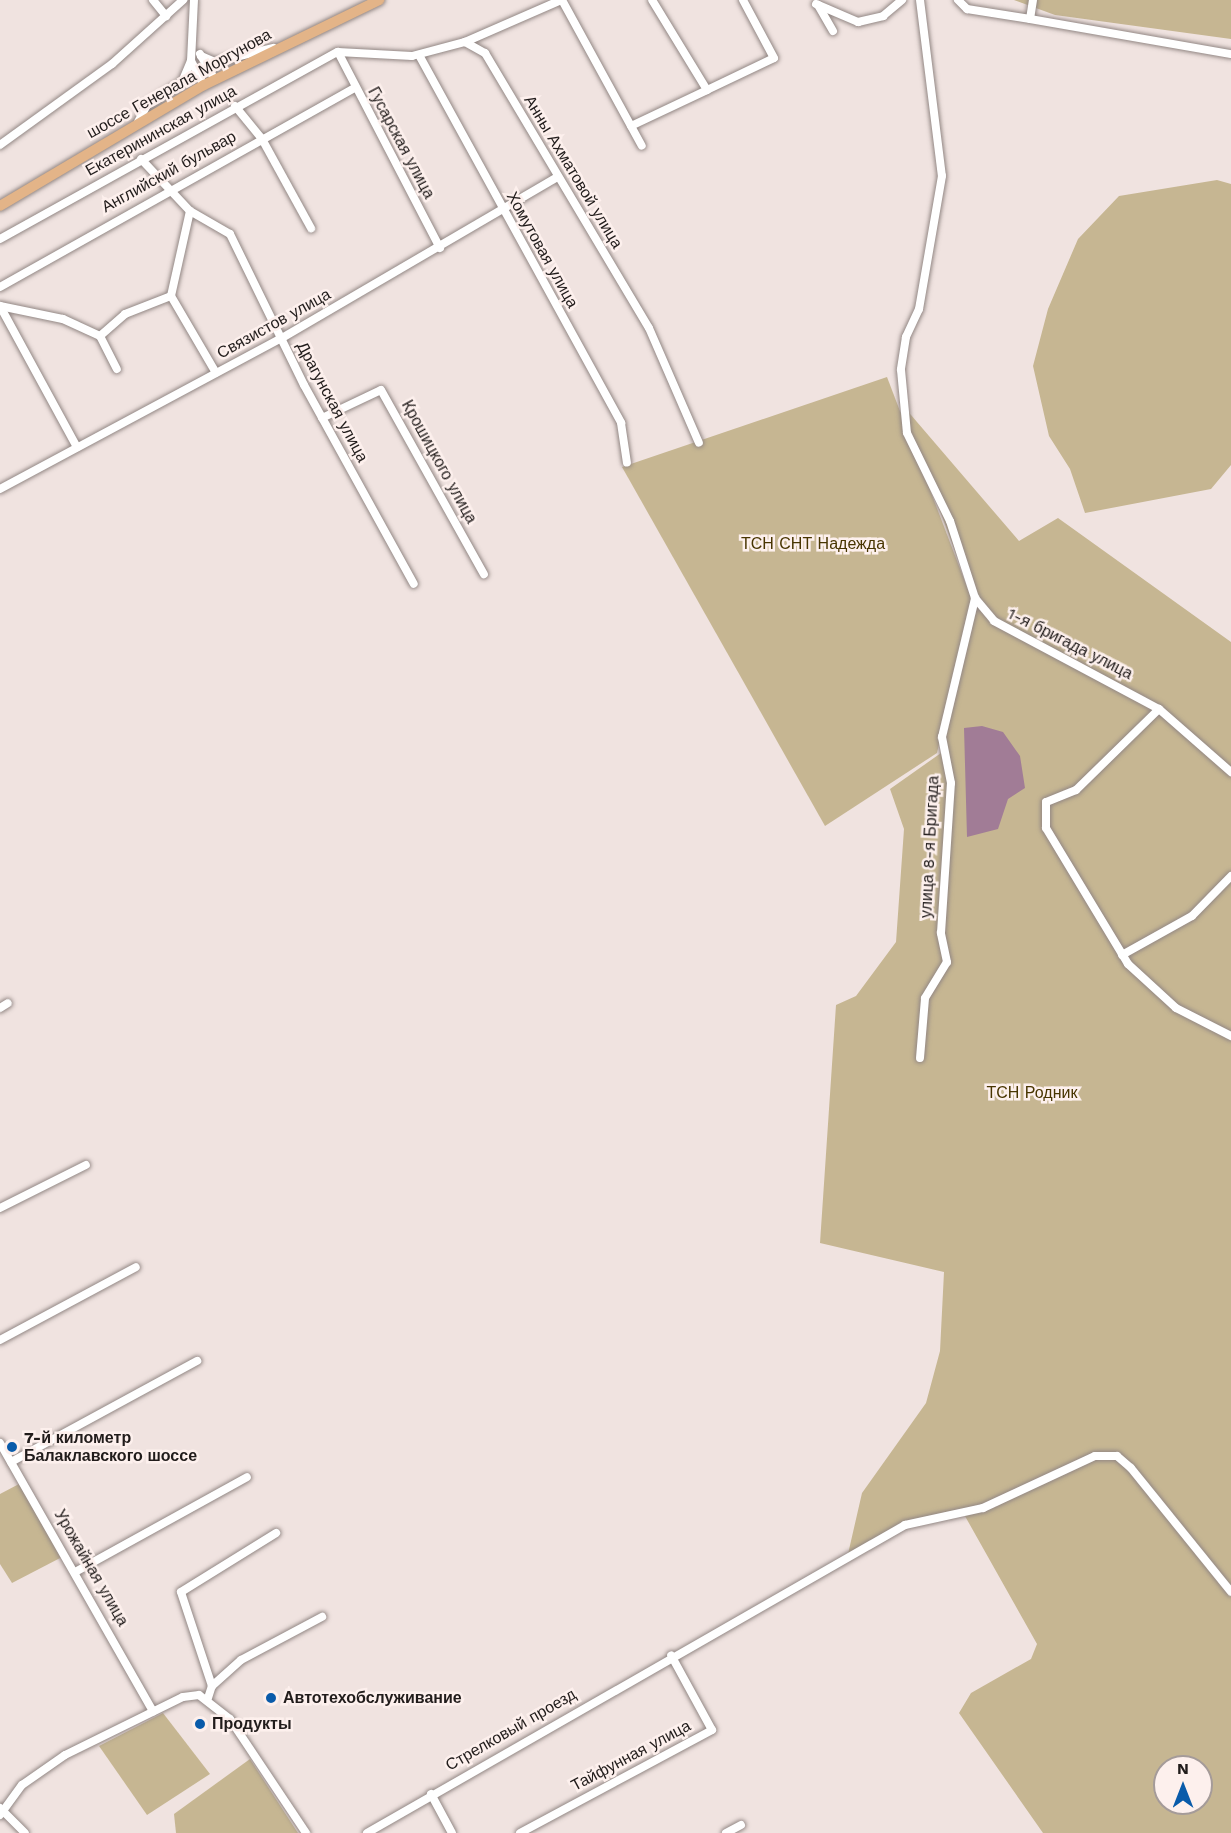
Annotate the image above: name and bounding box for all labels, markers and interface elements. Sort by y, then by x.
street label: шоссе Генерала Моргунова [83,25,275,143]
street label: Екатерининская улица [82,82,240,180]
street label: Гусарская улица [364,84,438,202]
street label: Анны Ахматовой улица [520,92,626,252]
street label: Английский бульвар [98,127,240,217]
street label: Хомутовая улица [502,189,582,311]
street label: Связистов улица [214,285,334,363]
street label: Драгунская улица [292,338,372,466]
street label: Крошицкого улица [397,397,481,527]
park label: ТСН СНТ Надежда [741,534,885,554]
street label: 1-я бригада улица [1004,604,1136,684]
street label: улица 8-я Бригада [917,775,943,919]
park label: ТСН Родник [987,1083,1077,1103]
place label: 7-й километр Балаклавского шоссе [24,1428,197,1466]
marker: 7-й километр Балаклавского шоссе [5,1440,19,1454]
street label: Урожайная улица [50,1506,132,1630]
street label: Стрелковый проезд [442,1685,580,1775]
place label: Автотехобслуживание [283,1688,462,1708]
marker: Автотехобслуживание [264,1691,278,1705]
place label: Продукты [212,1714,292,1734]
street label: Тайфунная улица [568,1716,694,1796]
marker: Продукты [193,1717,207,1731]
north arrow [1153,1755,1213,1815]
text: N [1177,1759,1189,1778]

